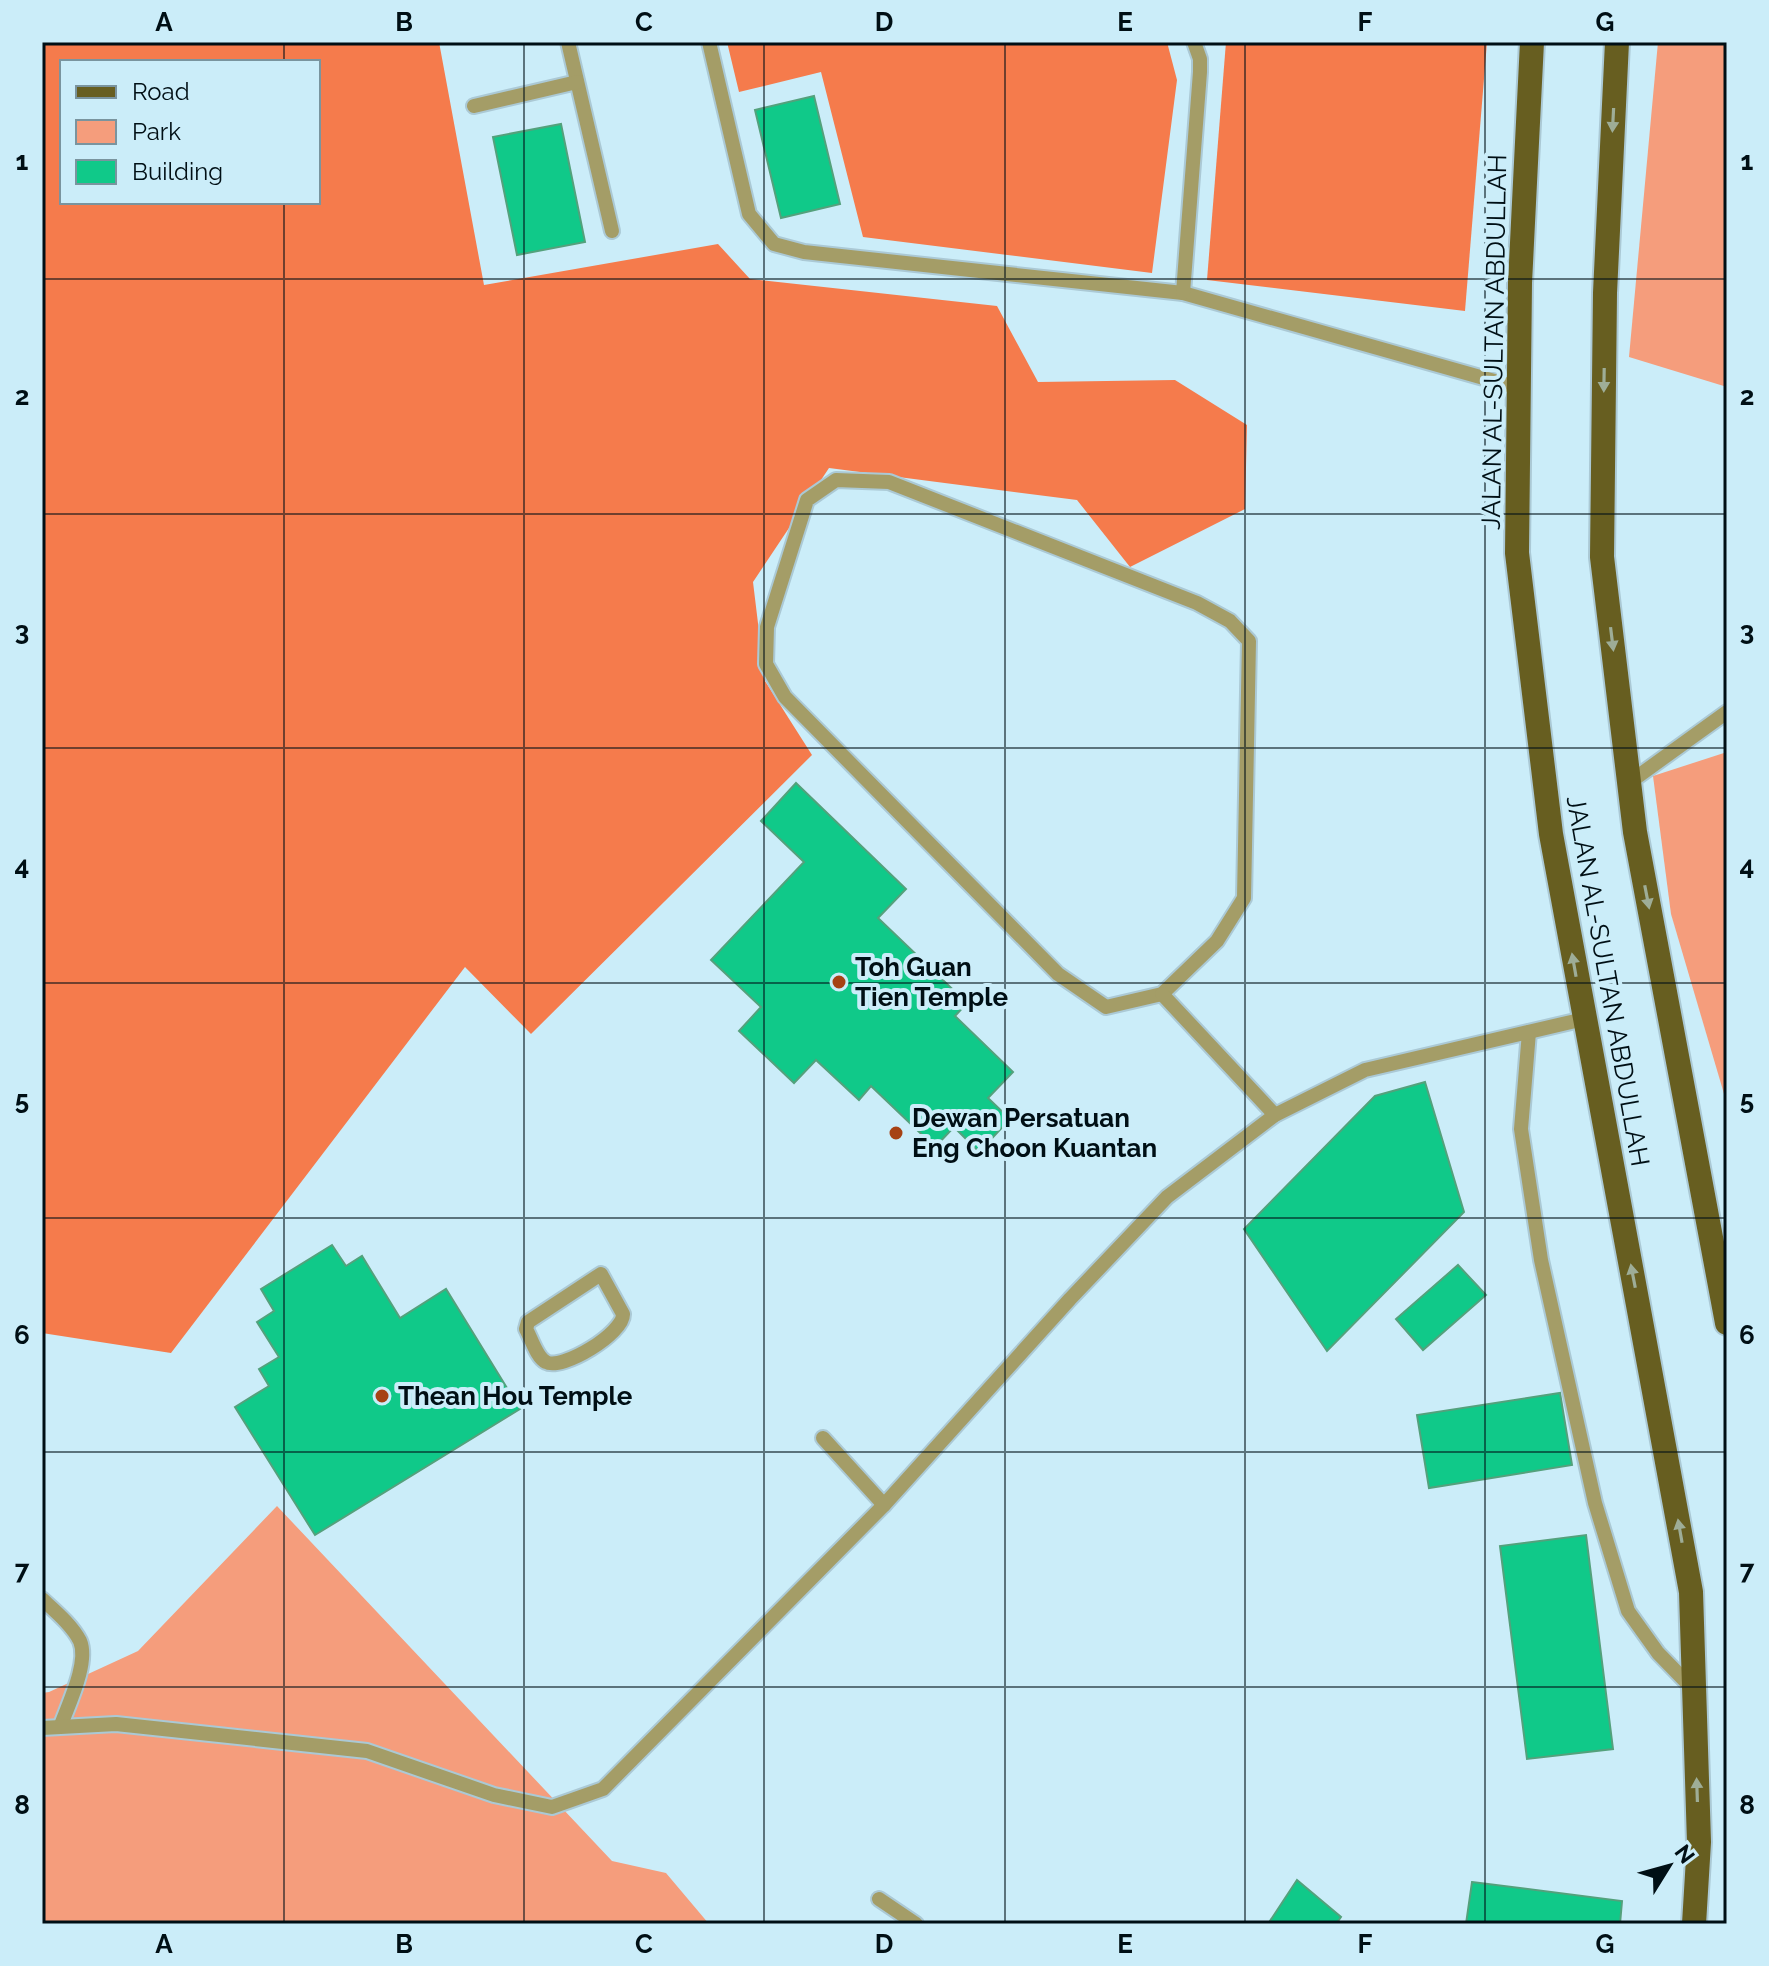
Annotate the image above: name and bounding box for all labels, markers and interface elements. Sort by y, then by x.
text: A [155,7,173,37]
text: B [395,7,413,37]
text: C [635,7,653,37]
text: D [875,7,893,37]
text: E [1117,7,1133,37]
text: F [1358,7,1373,37]
text: G [1596,7,1614,37]
legend [60,60,320,204]
text: Road [132,77,190,106]
one-way arrow [1606,108,1619,133]
text: Park [132,117,181,146]
text: 1 [16,146,29,176]
text: 1 [1741,146,1754,176]
street label: JALAN AL-SULTAN ABDULLAH [1476,154,1512,530]
text: Building [132,157,223,186]
one-way arrow [1597,368,1610,393]
text: 2 [15,381,29,411]
text: 2 [1740,381,1754,411]
text: 3 [15,616,29,646]
text: 3 [1740,616,1754,646]
one-way arrow [1606,627,1619,652]
street label: JALAN AL-SULTAN ABDULLAH [1561,793,1655,1169]
text: 4 [15,851,29,881]
text: 4 [1740,851,1754,881]
one-way arrow [1641,884,1654,909]
place label: Toh Guan Tien Temple [855,952,1009,1012]
one-way arrow [1568,952,1580,977]
marker: Toh Guan Tien Temple [830,973,848,991]
text: 5 [15,1085,29,1115]
text: 5 [1740,1085,1754,1115]
place label: Dewan Persatuan Eng Choon Kuantan [912,1103,1157,1163]
marker: Dewan Persatuan Eng Choon Kuantan [887,1124,905,1142]
one-way arrow [1626,1263,1639,1288]
text: 6 [14,1320,30,1350]
text: 6 [1739,1320,1755,1350]
place label: Thean Hou Temple [398,1381,633,1411]
marker: Thean Hou Temple [373,1387,391,1405]
one-way arrow [1674,1518,1686,1543]
text: 7 [15,1555,30,1585]
text: 7 [1740,1555,1755,1585]
one-way arrow [1690,1777,1703,1802]
text: 8 [14,1790,30,1820]
text: 8 [1739,1790,1755,1820]
north arrow [1629,1826,1709,1906]
text: N [1670,1839,1700,1868]
text: A [155,1929,173,1959]
text: B [395,1929,413,1959]
text: C [635,1929,653,1959]
text: D [875,1929,893,1959]
text: E [1117,1929,1133,1959]
text: F [1358,1929,1373,1959]
text: G [1596,1929,1614,1959]

